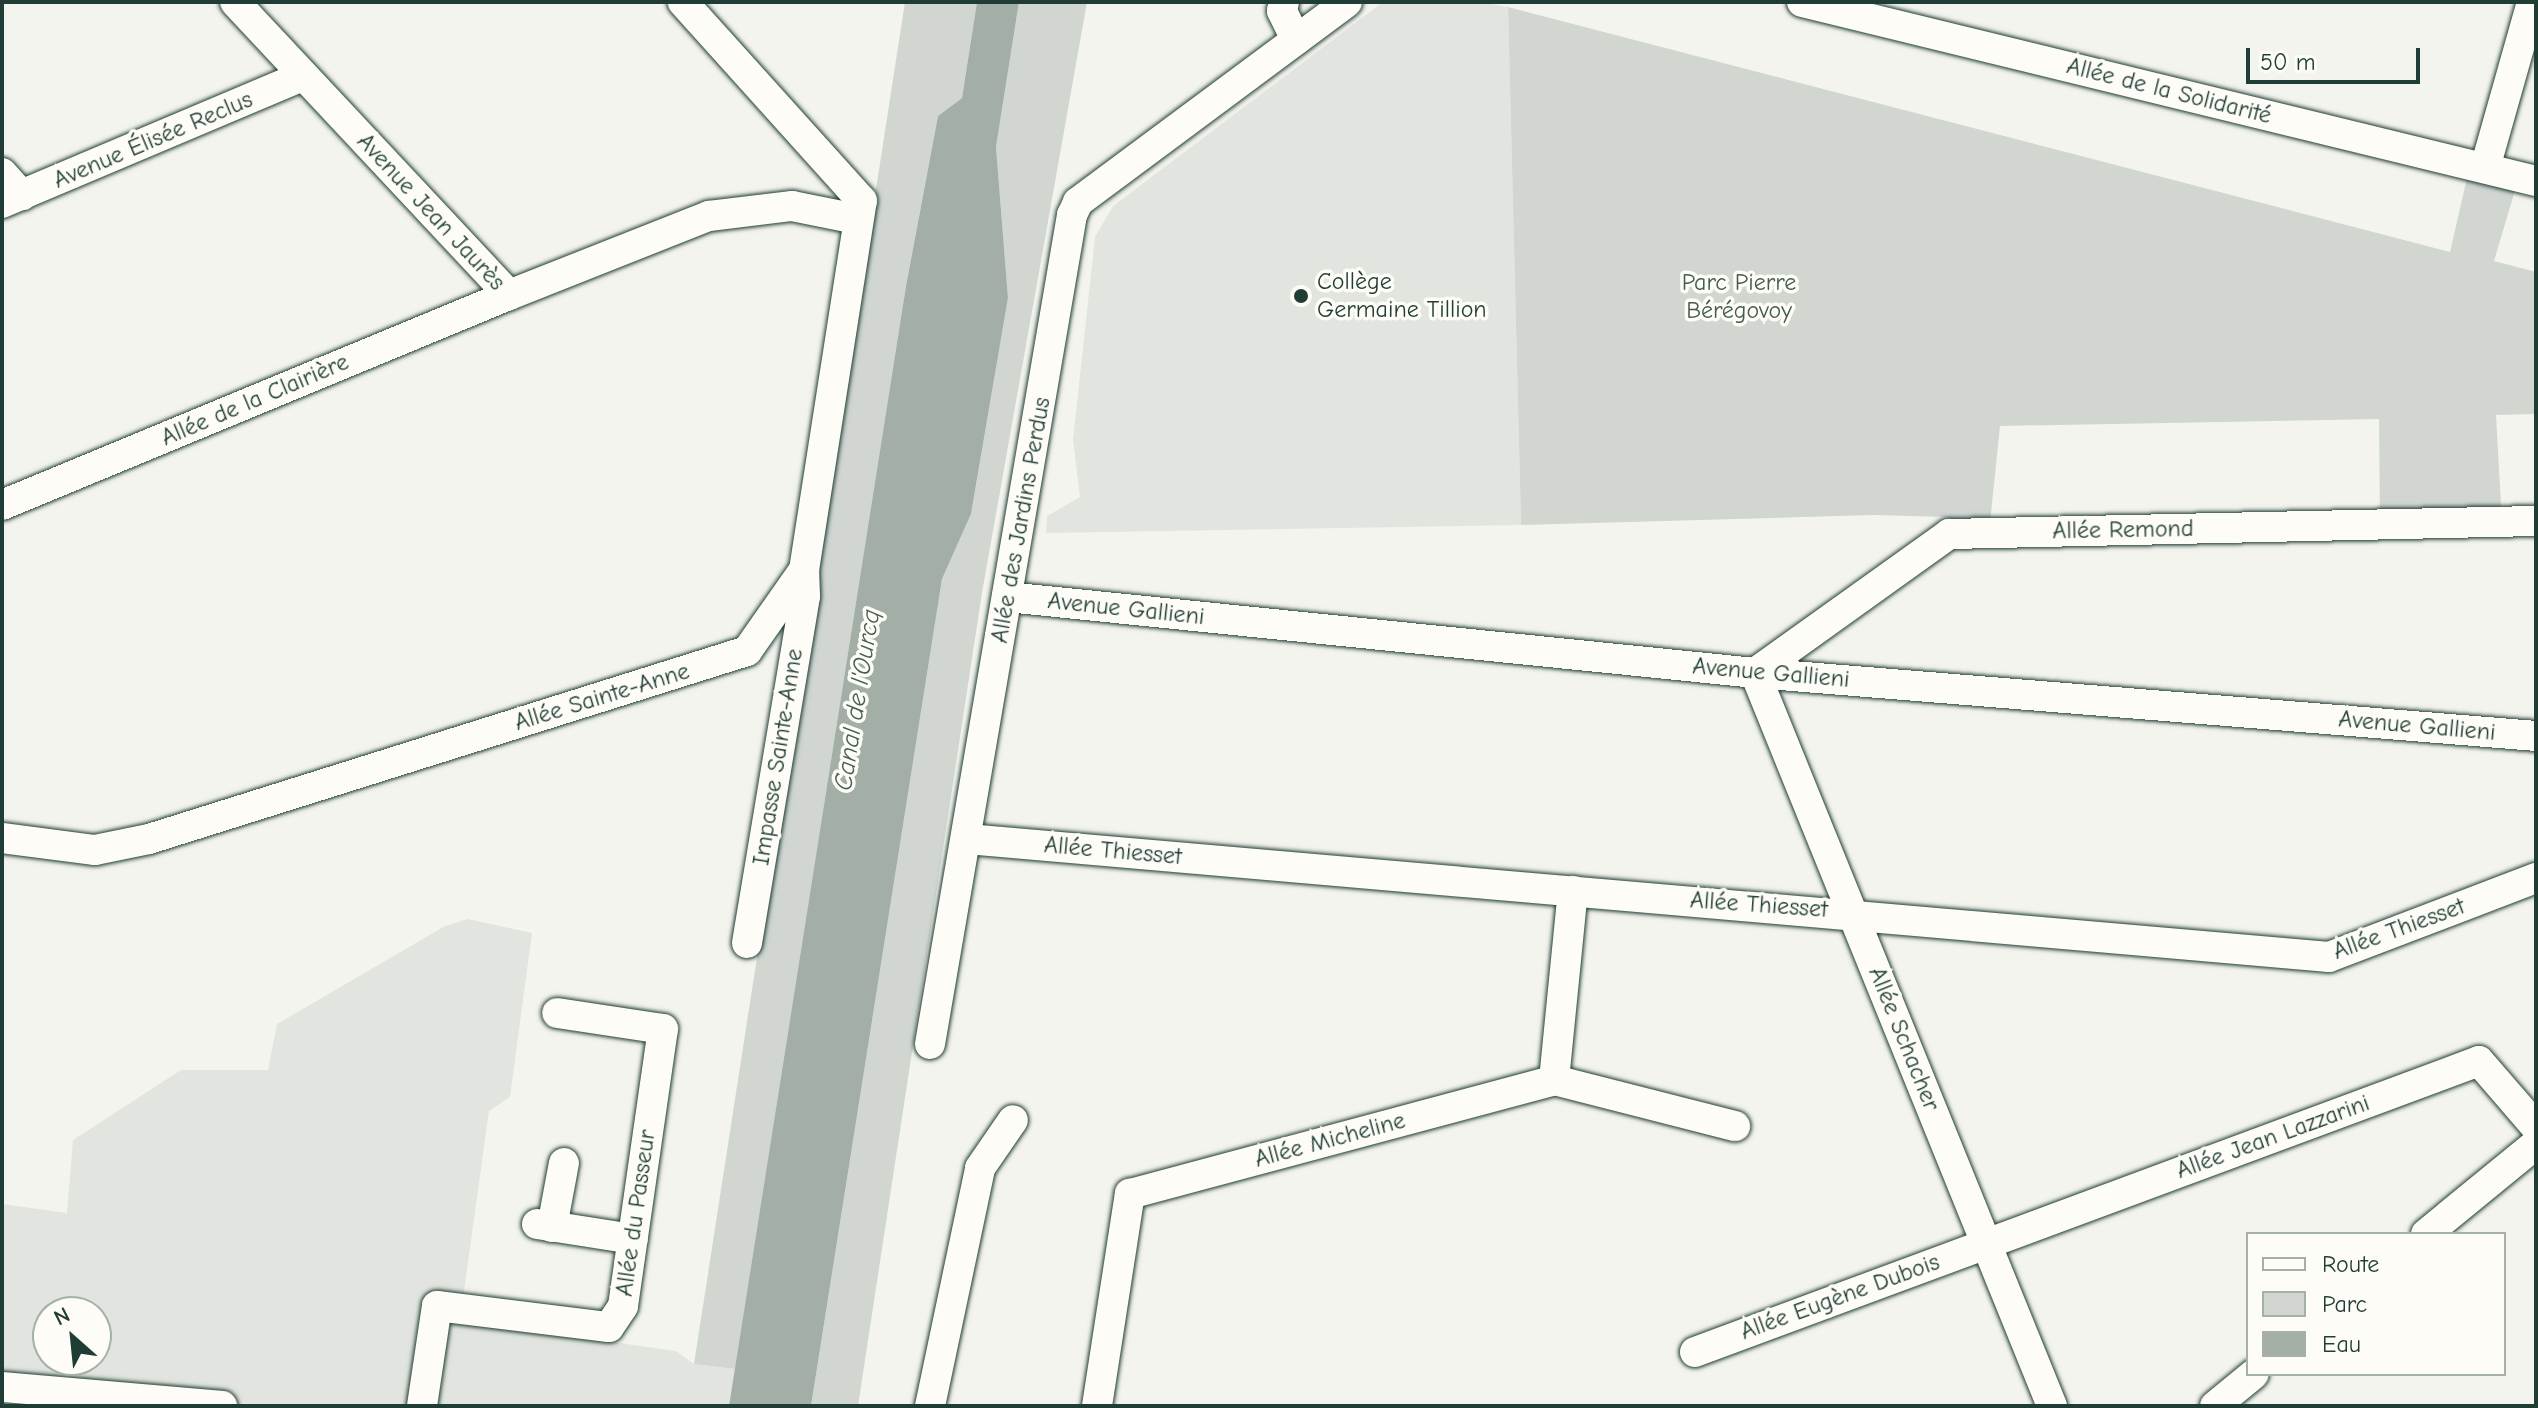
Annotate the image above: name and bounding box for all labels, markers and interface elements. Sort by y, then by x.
scale bar [2250,32,2424,82]
text: 50 m [2260,48,2316,76]
street label: Allée de la Solidarité [2064,52,2274,130]
street label: Avenue Élisée Reclus [49,85,257,195]
street label: Avenue Jean Jaurès [351,128,511,296]
place label: Collège Germaine Tillion [1317,268,1487,324]
park label: Parc Pierre Bérégovoy [1682,269,1796,325]
marker: Collège Germaine Tillion [1292,287,1310,305]
street label: Allée de la Clairière [157,348,353,452]
street label: Allée des Jardins Perdus [985,395,1057,645]
street label: Allée Remond [2052,514,2194,546]
street label: Avenue Gallieni [1046,586,1206,632]
water label: Canal de l'Ourcq [828,607,888,793]
street label: Impasse Sainte-Anne [747,647,809,867]
street label: Avenue Gallieni [1691,652,1851,694]
street label: Allée Sainte-Anne [511,657,693,737]
street label: Avenue Gallieni [2337,705,2497,747]
street label: Allée Thiesset [1043,831,1183,871]
street label: Allée Thiesset [1689,886,1829,924]
street label: Allée Thiesset [2329,892,2469,966]
street label: Allée Schacher [1862,963,1946,1115]
street label: Allée Jean Lazzarini [2172,1089,2374,1185]
street label: Allée Micheline [1252,1106,1408,1174]
street label: Allée du Passeur [610,1128,662,1298]
legend [2246,1232,2506,1376]
street label: Allée Eugène Dubois [1737,1248,1943,1346]
text: Route [2322,1250,2379,1278]
text: Parc [2322,1290,2367,1318]
north arrow [32,1296,112,1376]
text: N [50,1302,74,1331]
text: Eau [2322,1330,2361,1358]

